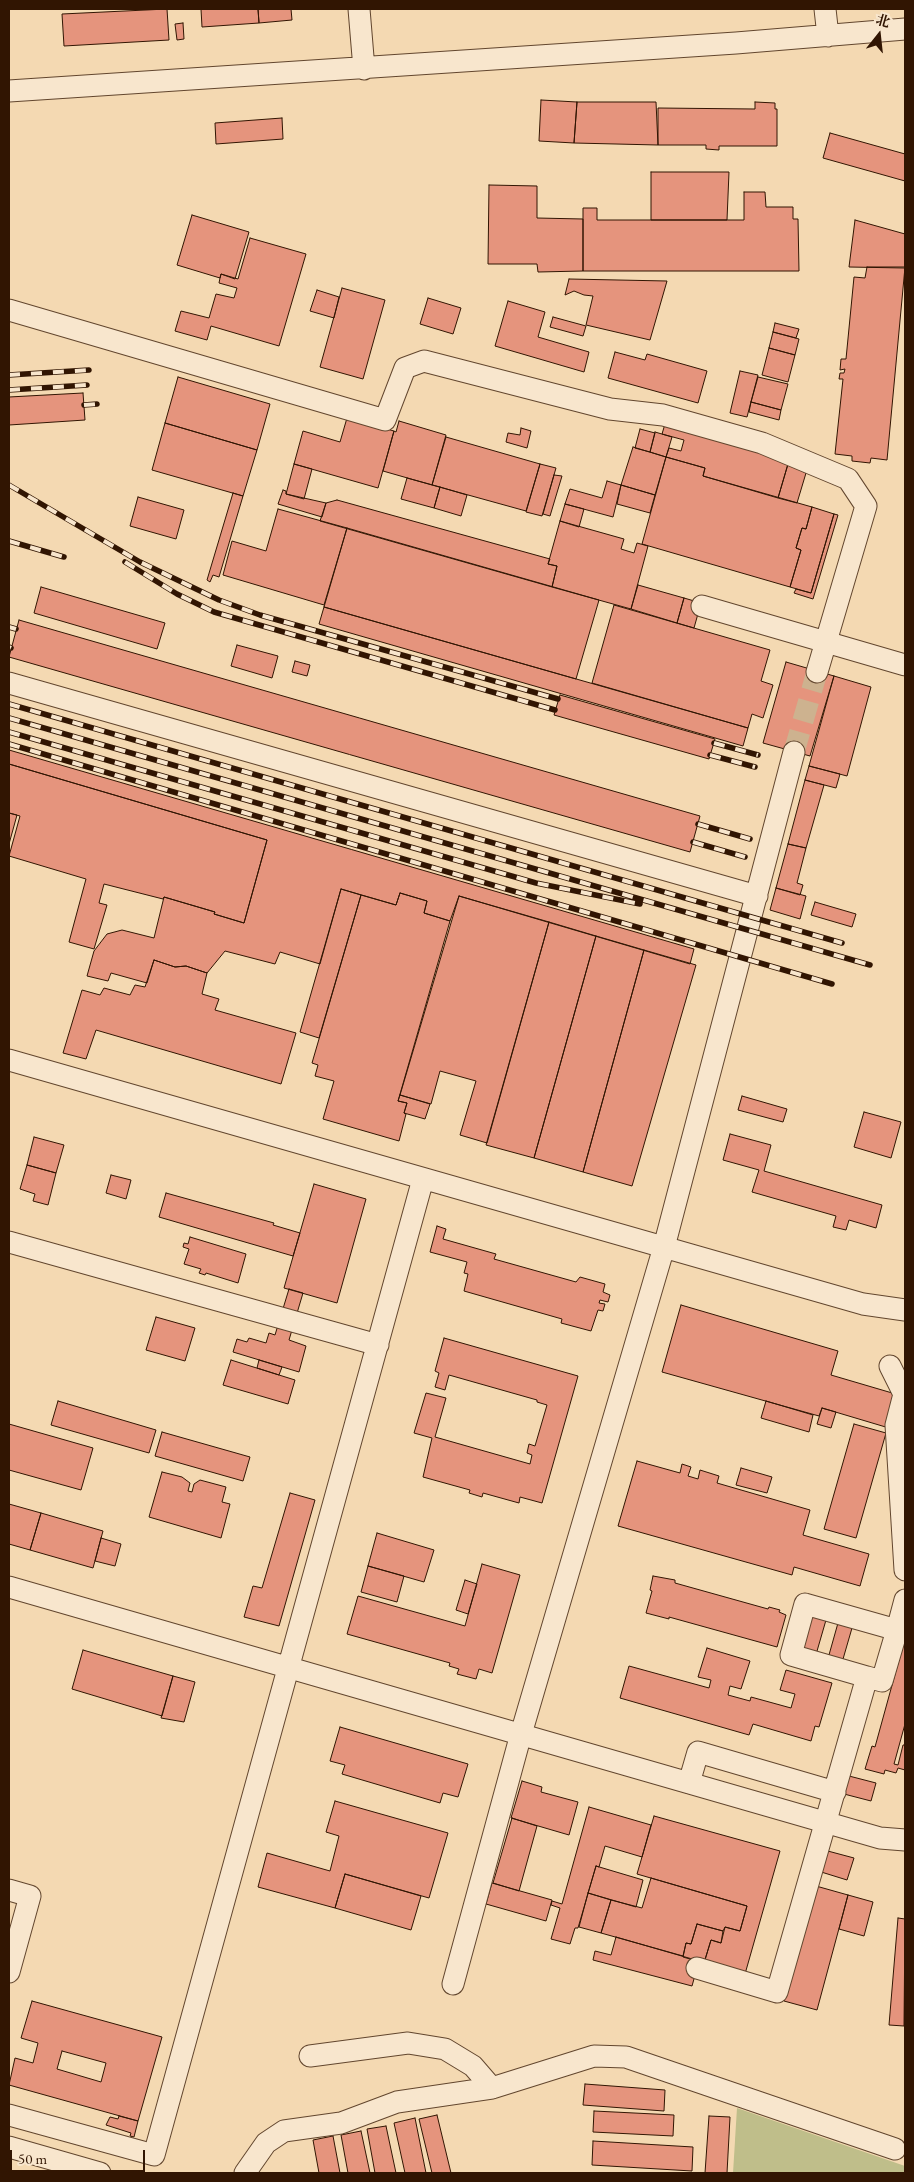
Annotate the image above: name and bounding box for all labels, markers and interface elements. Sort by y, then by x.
north arrow [854,10,904,60]
text: 北 [874,10,892,31]
scale bar [12,2140,148,2172]
text: 50 m [18,2149,47,2168]

